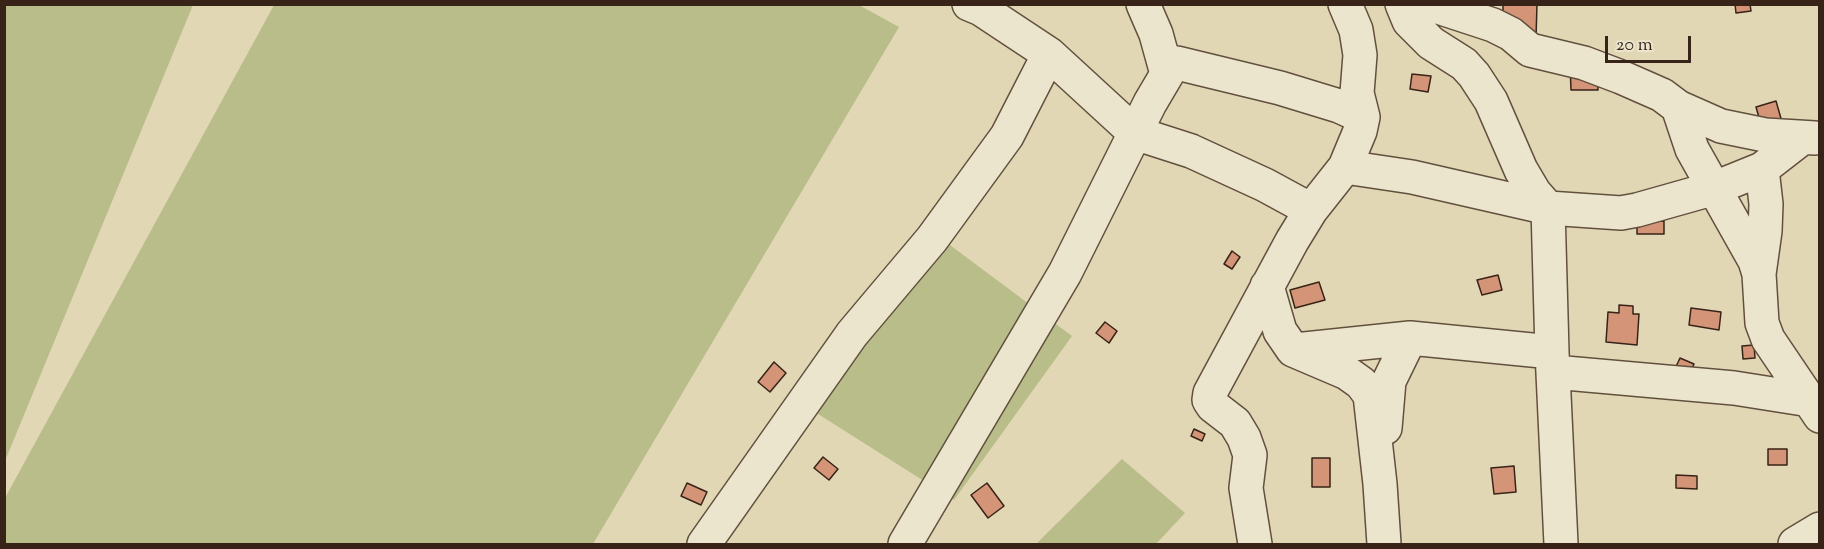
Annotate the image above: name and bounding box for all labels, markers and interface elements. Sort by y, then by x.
scale bar [1608,24,1694,62]
text: 20 m [1616,33,1653,59]

